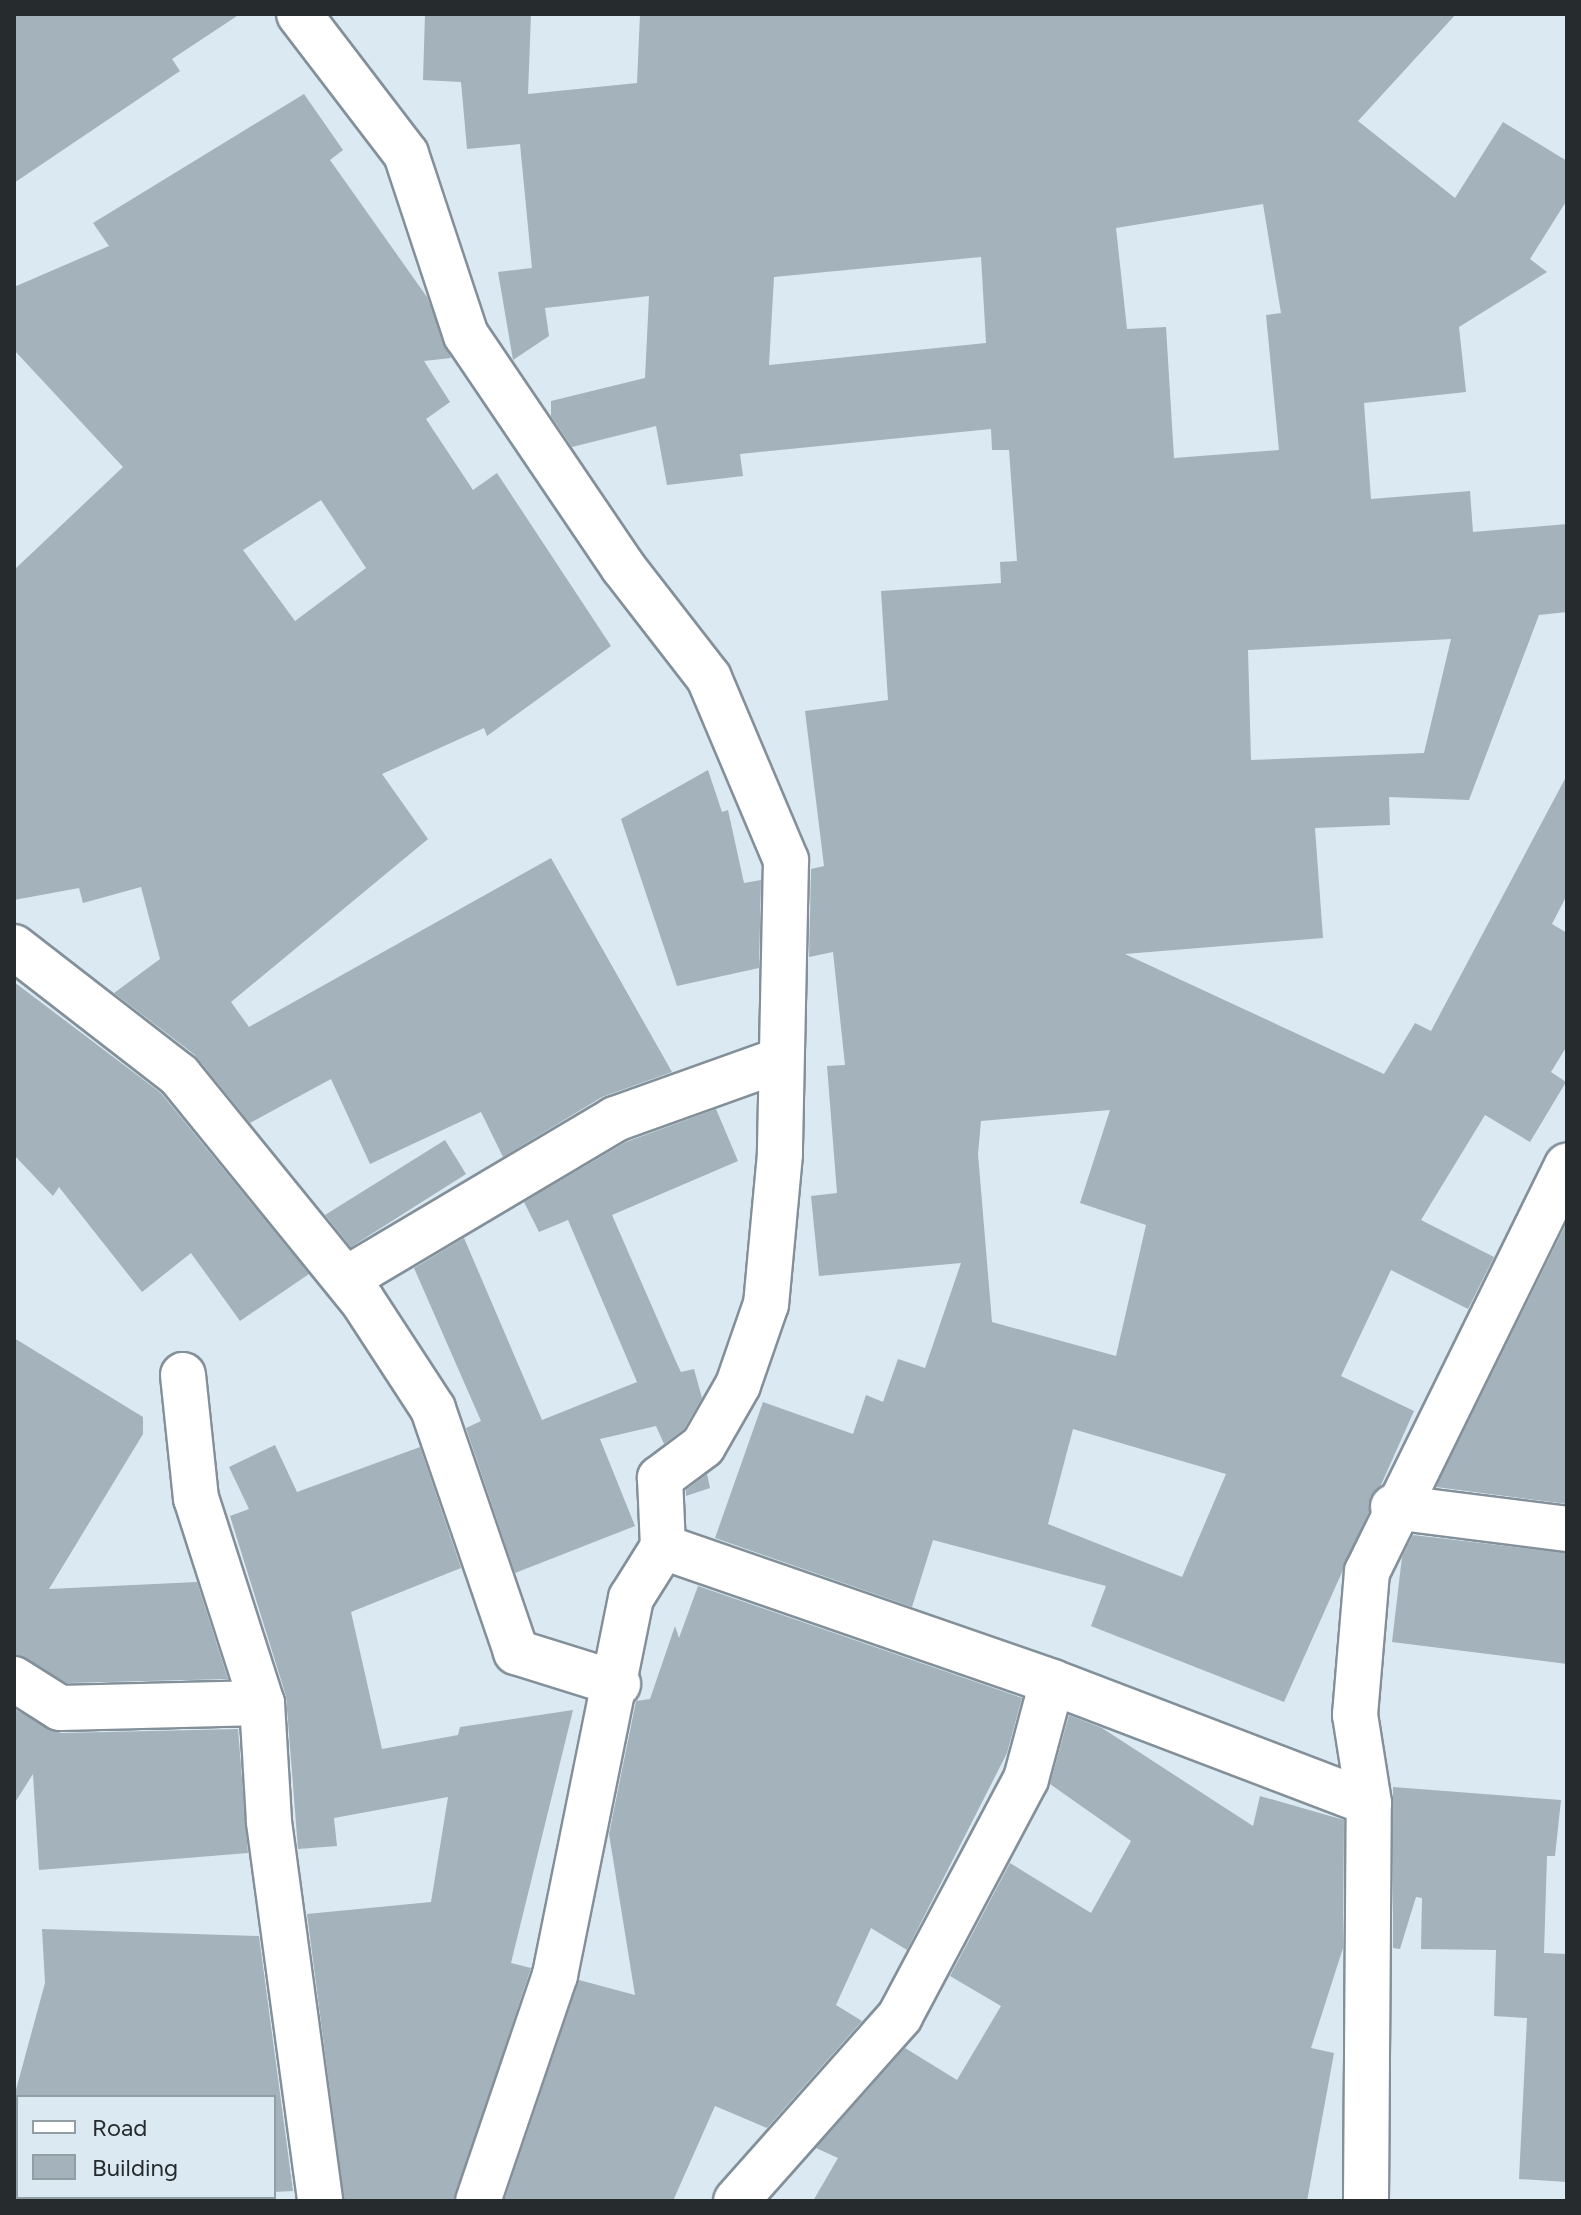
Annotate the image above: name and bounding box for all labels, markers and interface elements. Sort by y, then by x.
legend [16,2095,276,2199]
text: Road [92,2113,147,2142]
text: Building [92,2153,178,2182]

